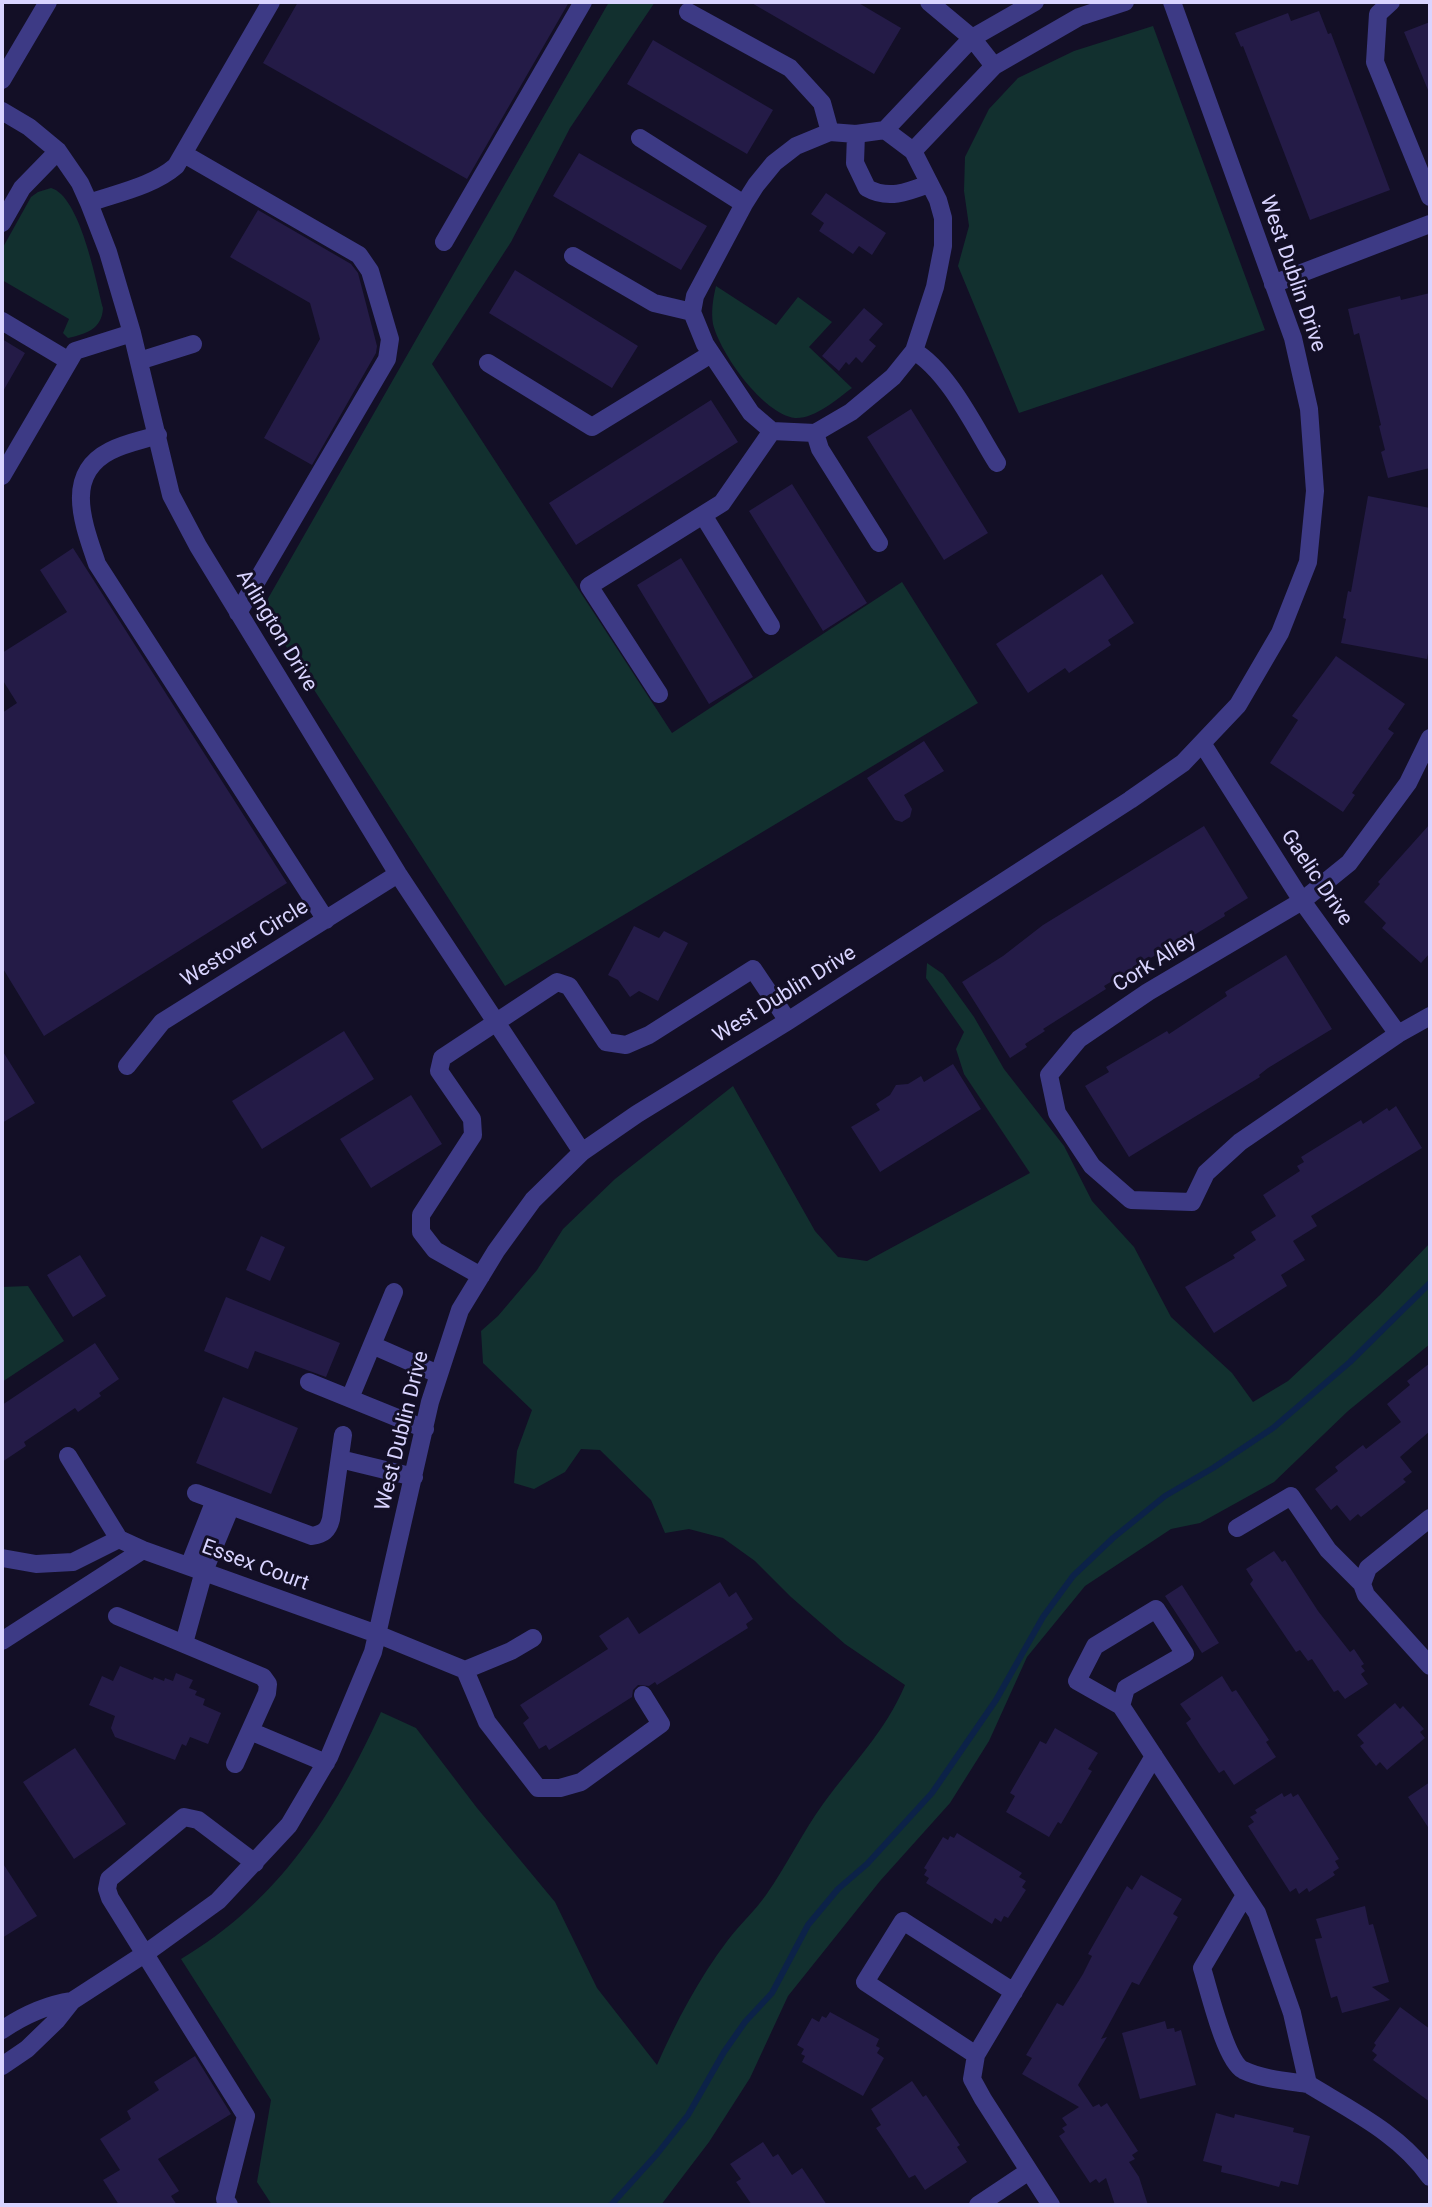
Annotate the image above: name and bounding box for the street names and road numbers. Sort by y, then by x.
street label: West Dublin Drive [1253,193,1331,355]
street label: Arlington Drive [230,566,322,696]
street label: Gaelic Drive [1275,825,1357,931]
street label: Westover Circle [177,895,313,993]
street label: Cork Alley [1109,928,1201,998]
street label: West Dublin Drive [709,941,861,1049]
street label: West Dublin Drive [371,1349,435,1513]
street label: Essex Court [198,1535,312,1597]

